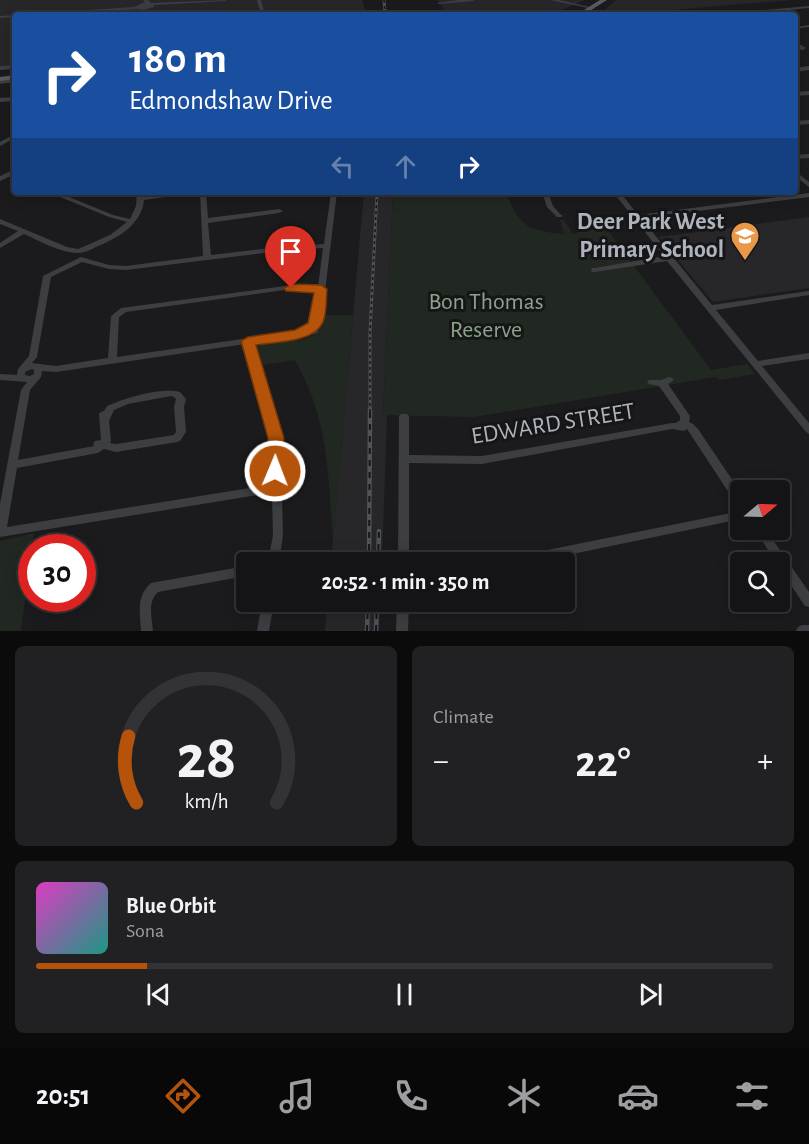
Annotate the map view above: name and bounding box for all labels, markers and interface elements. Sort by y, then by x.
icon: right [30,36,108,114]
text: 180 m [129,38,227,80]
text: Edmondshaw Drive [129,87,333,114]
icon: left [326,150,359,183]
icon: ahead [389,150,422,183]
icon: right [452,150,485,183]
place label: Deer Park West Primary School [577,210,724,262]
school or university icon: Deer Park West Primary School [729,220,761,262]
pin [265,226,316,288]
icon: arrive [274,235,307,268]
park label: Bon Thomas Reserve [428,290,544,342]
street label: EDWARD STREET [470,399,637,449]
position arrow [243,439,307,503]
north arrow [730,480,790,540]
map controls [730,480,790,612]
speed limit sign: 30 [18,534,96,612]
button: search [730,552,790,612]
text: 20:52 · 1 min · 350 m [322,571,490,593]
text: Climate [433,707,494,727]
text: 28 [176,727,236,789]
text: 22° [575,740,631,785]
text: − [433,745,449,778]
text: + [757,745,773,778]
text: km/h [184,791,228,812]
text: Blue Orbit [126,895,216,917]
text: Sona [126,921,164,941]
icon: previous [142,978,175,1011]
icon: pause [388,978,421,1011]
icon: next [634,978,667,1011]
icon: directions [162,1075,204,1117]
icon: music [276,1075,318,1117]
icon: phone [390,1075,432,1117]
icon: climate [503,1075,545,1117]
icon: car [617,1075,659,1117]
icon: filters [731,1075,773,1117]
text: 20:51 [36,1082,90,1109]

